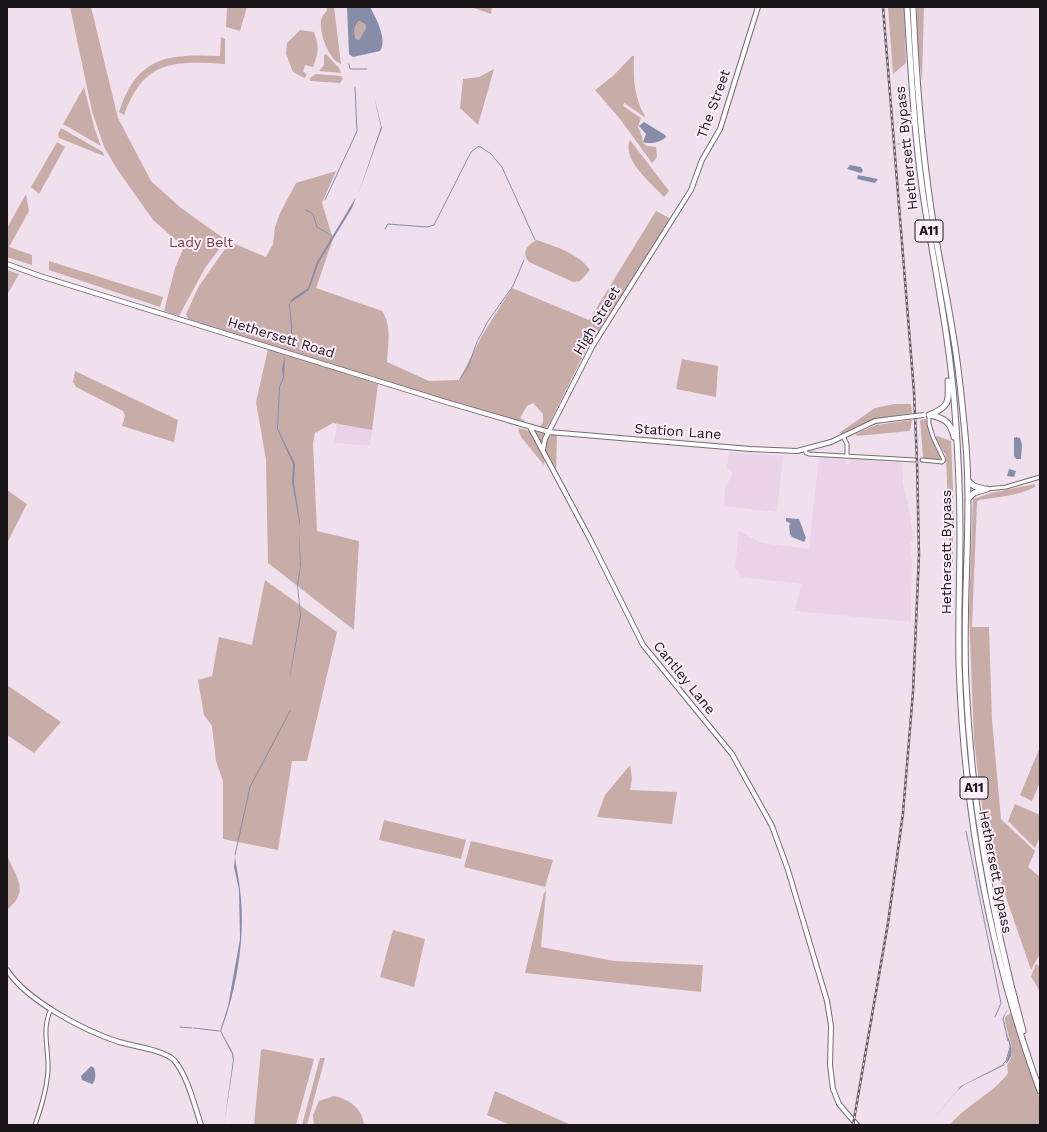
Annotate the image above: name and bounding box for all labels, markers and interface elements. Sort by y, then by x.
street label: The Street [694,67,734,141]
street label: Hethersett Bypass [892,85,922,211]
road number: A11 [915,220,943,242]
park label: Lady Belt [169,235,233,251]
street label: High Street [570,284,624,358]
street label: Hethersett Road [225,314,337,362]
street label: Station Lane [634,421,722,443]
street label: Hethersett Bypass [939,490,955,614]
street label: Cantley Lane [649,638,719,718]
road number: A11 [960,777,988,799]
street label: Hethersett Bypass [975,809,1015,935]

